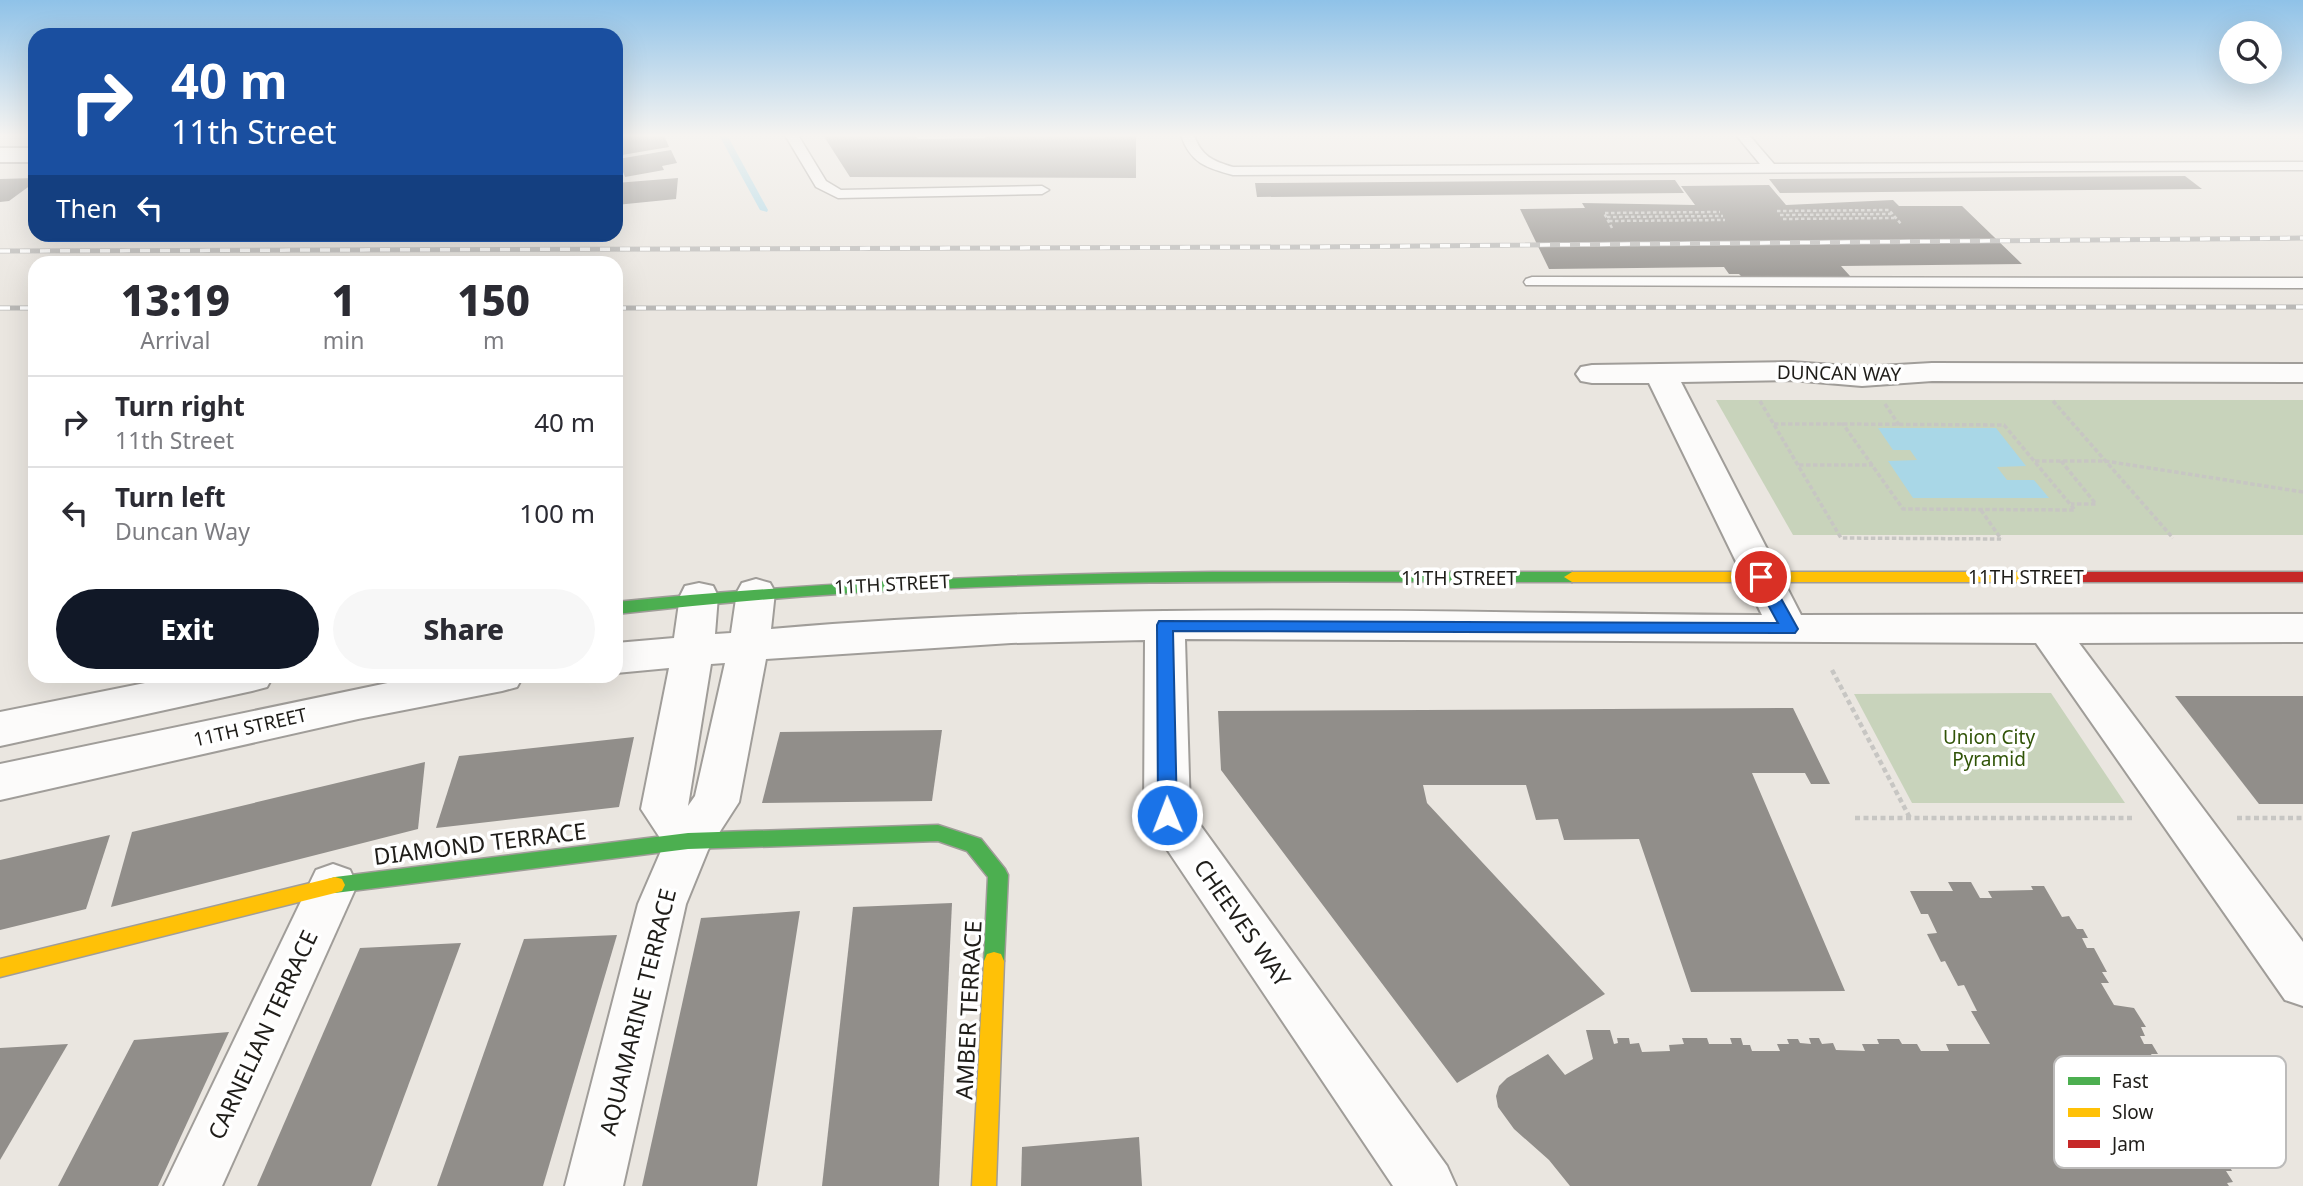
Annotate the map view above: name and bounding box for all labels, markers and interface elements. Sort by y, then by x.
map controls [2219,21,2282,84]
button: search [2219,21,2282,84]
text: 40 m [171,47,288,113]
icon: right [56,56,147,147]
text: 11th Street [171,110,337,153]
icon: left [131,189,169,227]
text: Then [56,190,117,226]
text: 13:19 [121,271,230,328]
text: 1 [331,271,356,328]
text: 150 [457,271,530,328]
text: Arrival [140,324,210,356]
text: min [323,324,364,356]
text: m [483,324,504,356]
street label: DUNCAN WAY [1777,359,1902,387]
text: Turn right [115,388,245,424]
icon: right [56,403,94,441]
text: 40 m [534,404,595,440]
text: 11th Street [115,424,234,456]
text: Turn left [115,479,226,515]
icon: left [56,494,94,532]
text: 100 m [519,495,595,531]
text: Duncan Way [115,515,250,547]
pin [1731,547,1791,607]
icon: arrive [1742,558,1780,596]
street label: 11TH STREET [1968,564,2084,590]
street label: 11TH STREET [1401,565,1517,591]
street label: 11TH STREET [833,568,951,600]
button: Exit [56,589,319,669]
button: Share [333,589,595,669]
street label: 11TH STREET [191,701,310,753]
park label: Union City Pyramid [1943,724,2035,772]
position arrow [1130,778,1204,852]
street label: DIAMOND TERRACE [372,814,588,872]
street label: CHEEVES WAY [1187,852,1299,993]
street label: AQUAMARINE TERRACE [591,885,683,1138]
street label: AMBER TERRACE [947,920,989,1100]
street label: CARNELIAN TERRACE [200,925,325,1144]
legend [2054,1056,2286,1168]
text: Fast [2112,1068,2149,1094]
text: Slow [2112,1099,2153,1125]
text: Jam [2110,1131,2146,1157]

